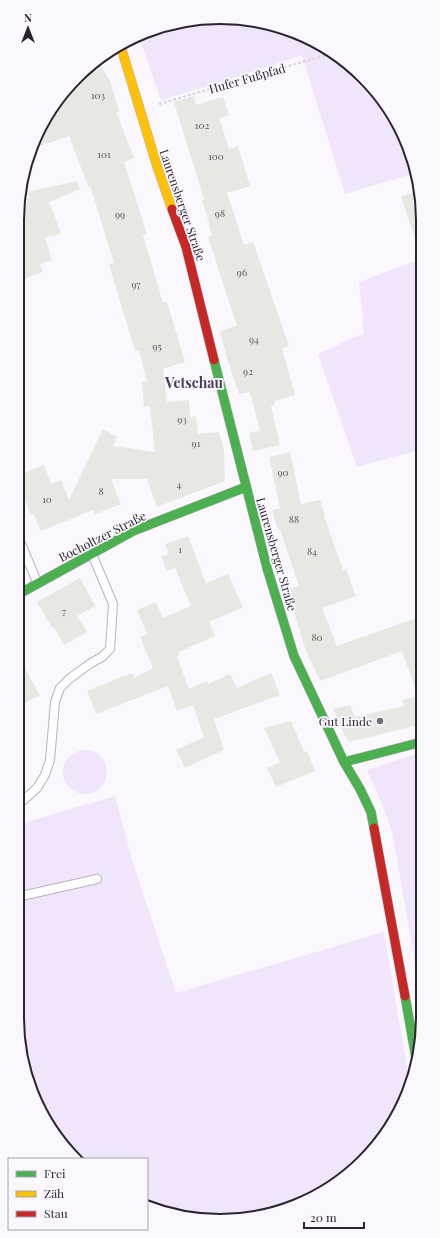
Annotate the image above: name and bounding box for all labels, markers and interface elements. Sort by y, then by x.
north arrow [8,8,48,48]
text: N [24,10,32,25]
street label: Hufer Fußpfad [207,59,287,97]
house number: 103 [91,88,106,102]
house number: 102 [195,118,209,132]
house number: 101 [97,147,111,161]
street label: Laurensberger Straße [156,147,210,263]
house number: 100 [208,149,224,163]
house number: 98 [215,206,225,220]
house number: 99 [115,207,125,221]
house number: 96 [237,265,247,279]
house number: 97 [131,277,141,291]
house number: 94 [249,332,259,346]
house number: 95 [152,339,162,353]
house number: 92 [243,364,253,378]
district label: Vetschau [164,373,224,392]
house number: 93 [177,412,187,426]
house number: 91 [192,436,201,450]
house number: 90 [277,465,289,479]
house number: 4 [177,477,182,491]
house number: 8 [98,484,104,498]
house number: 10 [42,492,52,506]
street label: Laurensberger Straße [253,495,301,613]
street label: Bocholtzer Straße [56,507,148,565]
house number: 88 [289,512,299,526]
house number: 1 [178,542,182,556]
house number: 84 [307,544,317,558]
house number: 7 [62,604,66,618]
house number: 80 [311,630,323,644]
place label: Gut Linde [319,713,372,729]
marker: Gut Linde [375,716,385,726]
legend [8,1158,148,1230]
text: Frei [44,1165,66,1181]
text: Zäh [44,1185,64,1201]
scale bar [304,1204,364,1230]
text: Stau [44,1205,68,1221]
text: 20 m [310,1209,337,1225]

